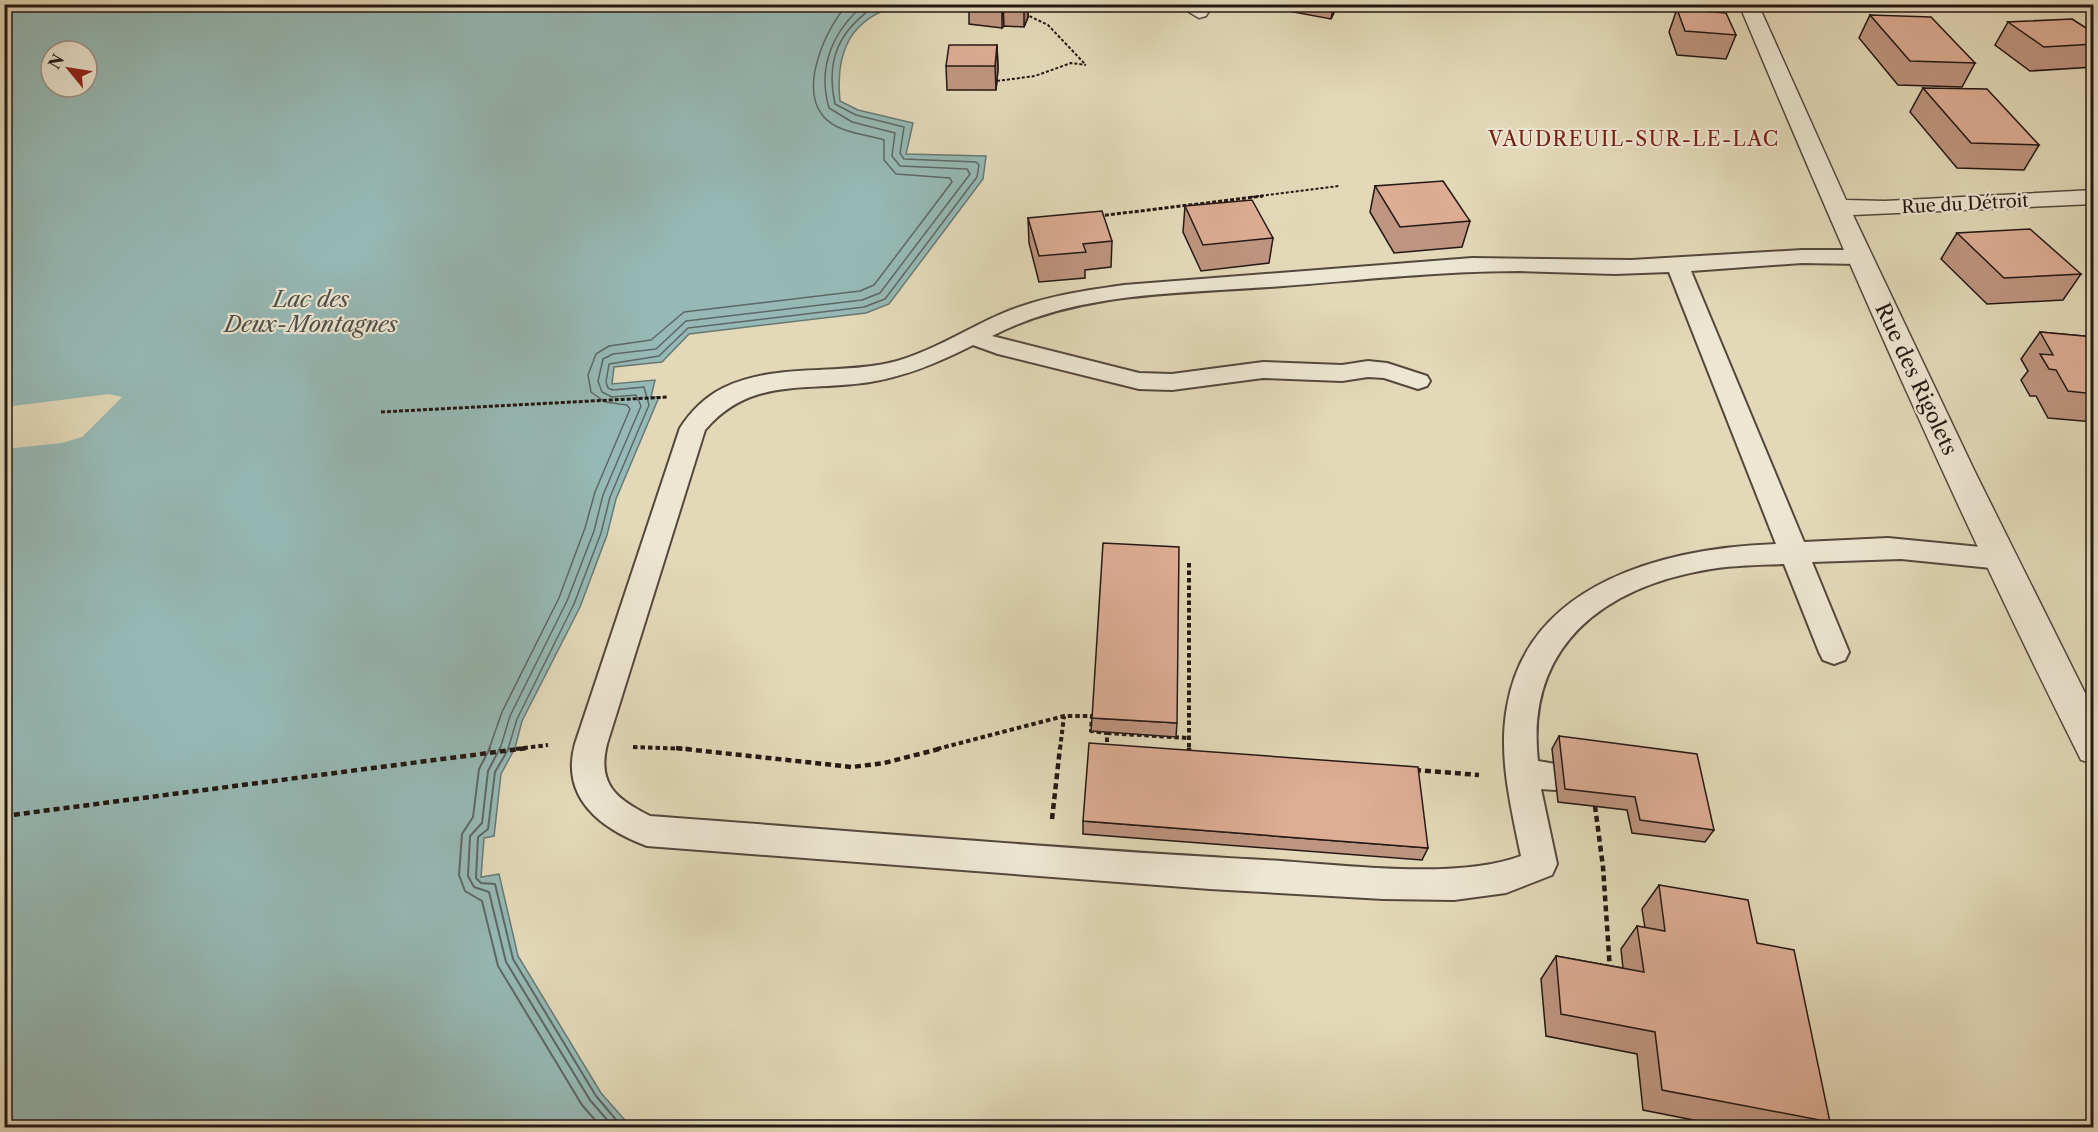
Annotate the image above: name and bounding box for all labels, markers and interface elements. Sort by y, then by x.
north arrow [39,39,99,99]
text: N [44,50,68,73]
district label: VAUDREUIL-SUR-LE-LAC [1487,127,1780,151]
street label: Rue du Détroit [1901,190,2030,218]
water label: Lac des Deux-Montagnes [222,286,398,338]
street label: Rue des Rigolets [1870,299,1963,459]

